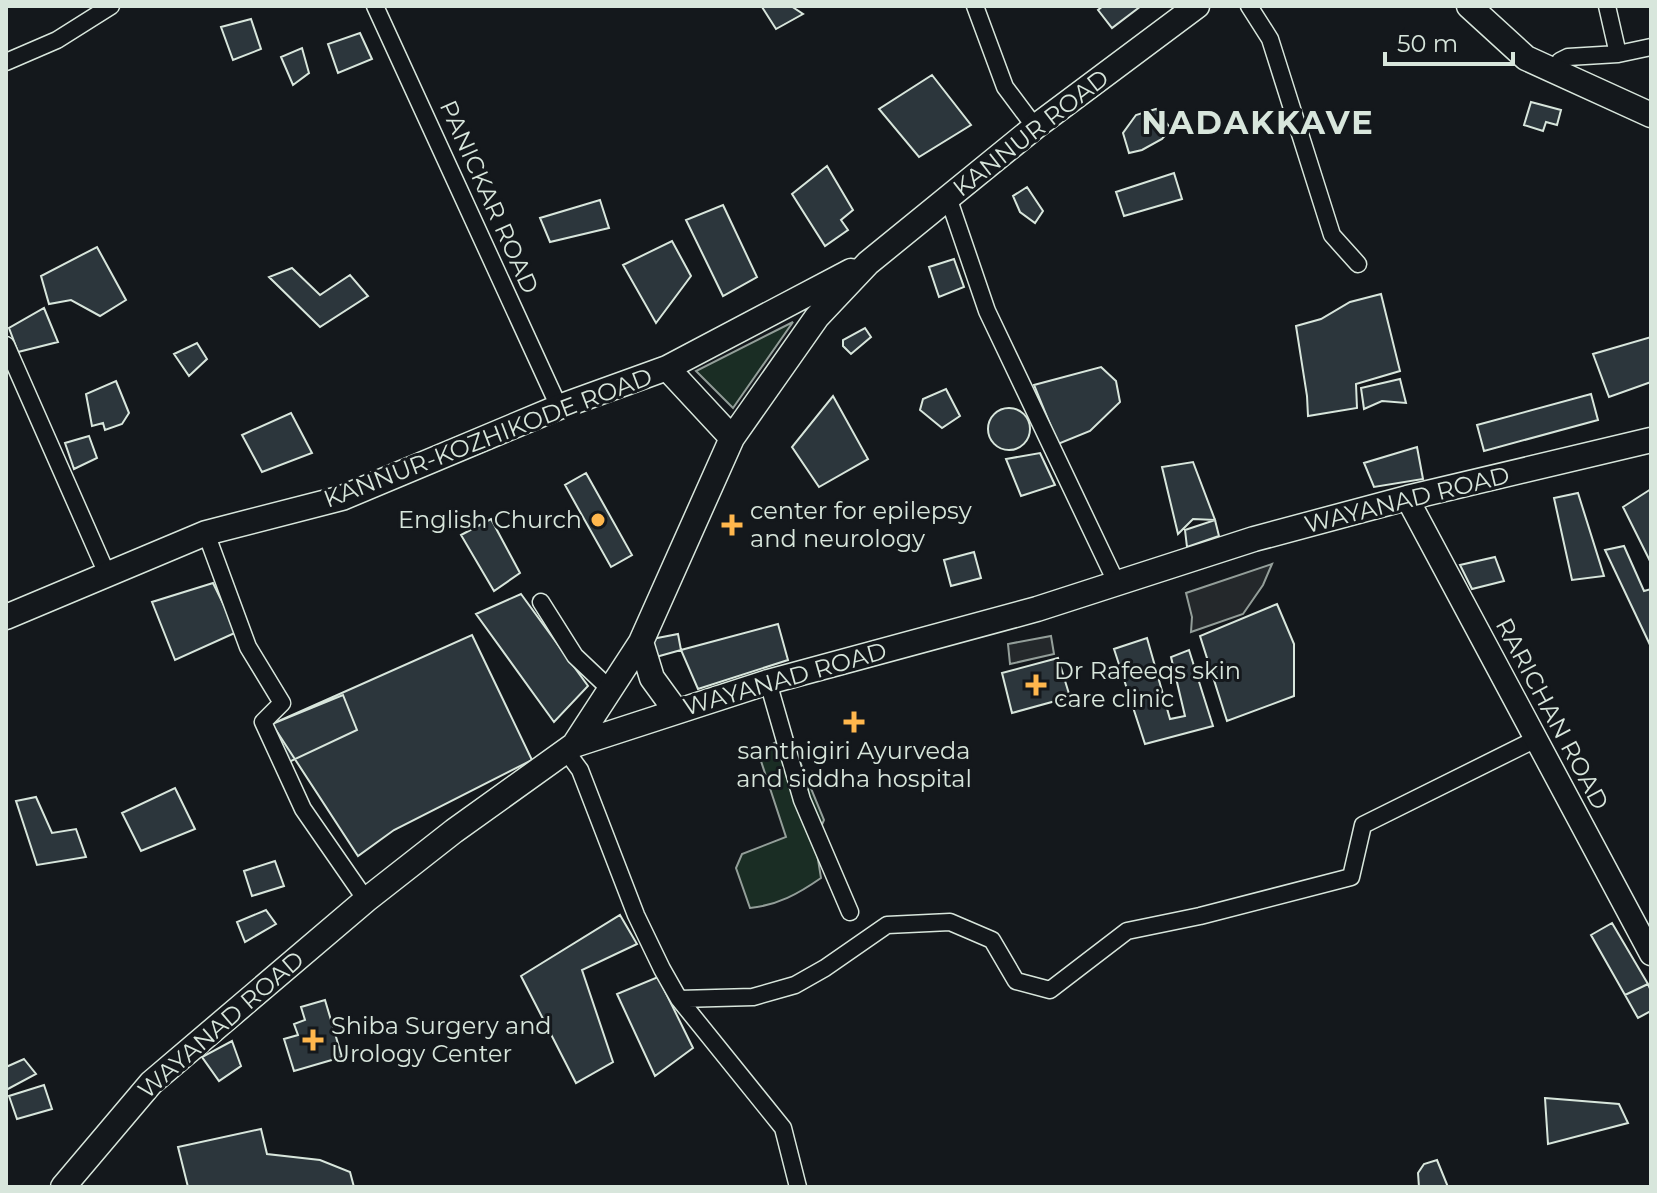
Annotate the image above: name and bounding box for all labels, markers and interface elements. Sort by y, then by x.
scale bar [1385,16,1513,66]
text: 50 m [1397,29,1458,58]
street label: KANNUR ROAD [947,63,1114,202]
street label: PANICKAR ROAD [434,96,545,298]
district label: NADAKKAVE [1141,103,1375,142]
street label: KANNUR-KOZHIKODE ROAD [320,361,656,514]
street label: WAYANAD ROAD [1301,460,1512,539]
place label: center for epilepsy and neurology [750,496,972,553]
place label: English Church [398,505,582,534]
marker: English Church [589,511,607,529]
marker: center for epilepsy and neurology [721,514,743,536]
street label: RARICHAN ROAD [1490,613,1615,815]
street label: WAYANAD ROAD [680,636,890,721]
place label: Dr Rafeeqs skin care clinic [1054,656,1241,713]
marker: Dr Rafeeqs skin care clinic [1025,674,1047,696]
marker: santhigiri Ayurveda and siddha hospital [843,711,865,733]
place label: santhigiri Ayurveda and siddha hospital [736,736,972,793]
street label: WAYANAD ROAD [132,945,310,1105]
place label: Shiba Surgery and Urology Center [331,1011,552,1068]
marker: Shiba Surgery and Urology Center [302,1029,324,1051]

